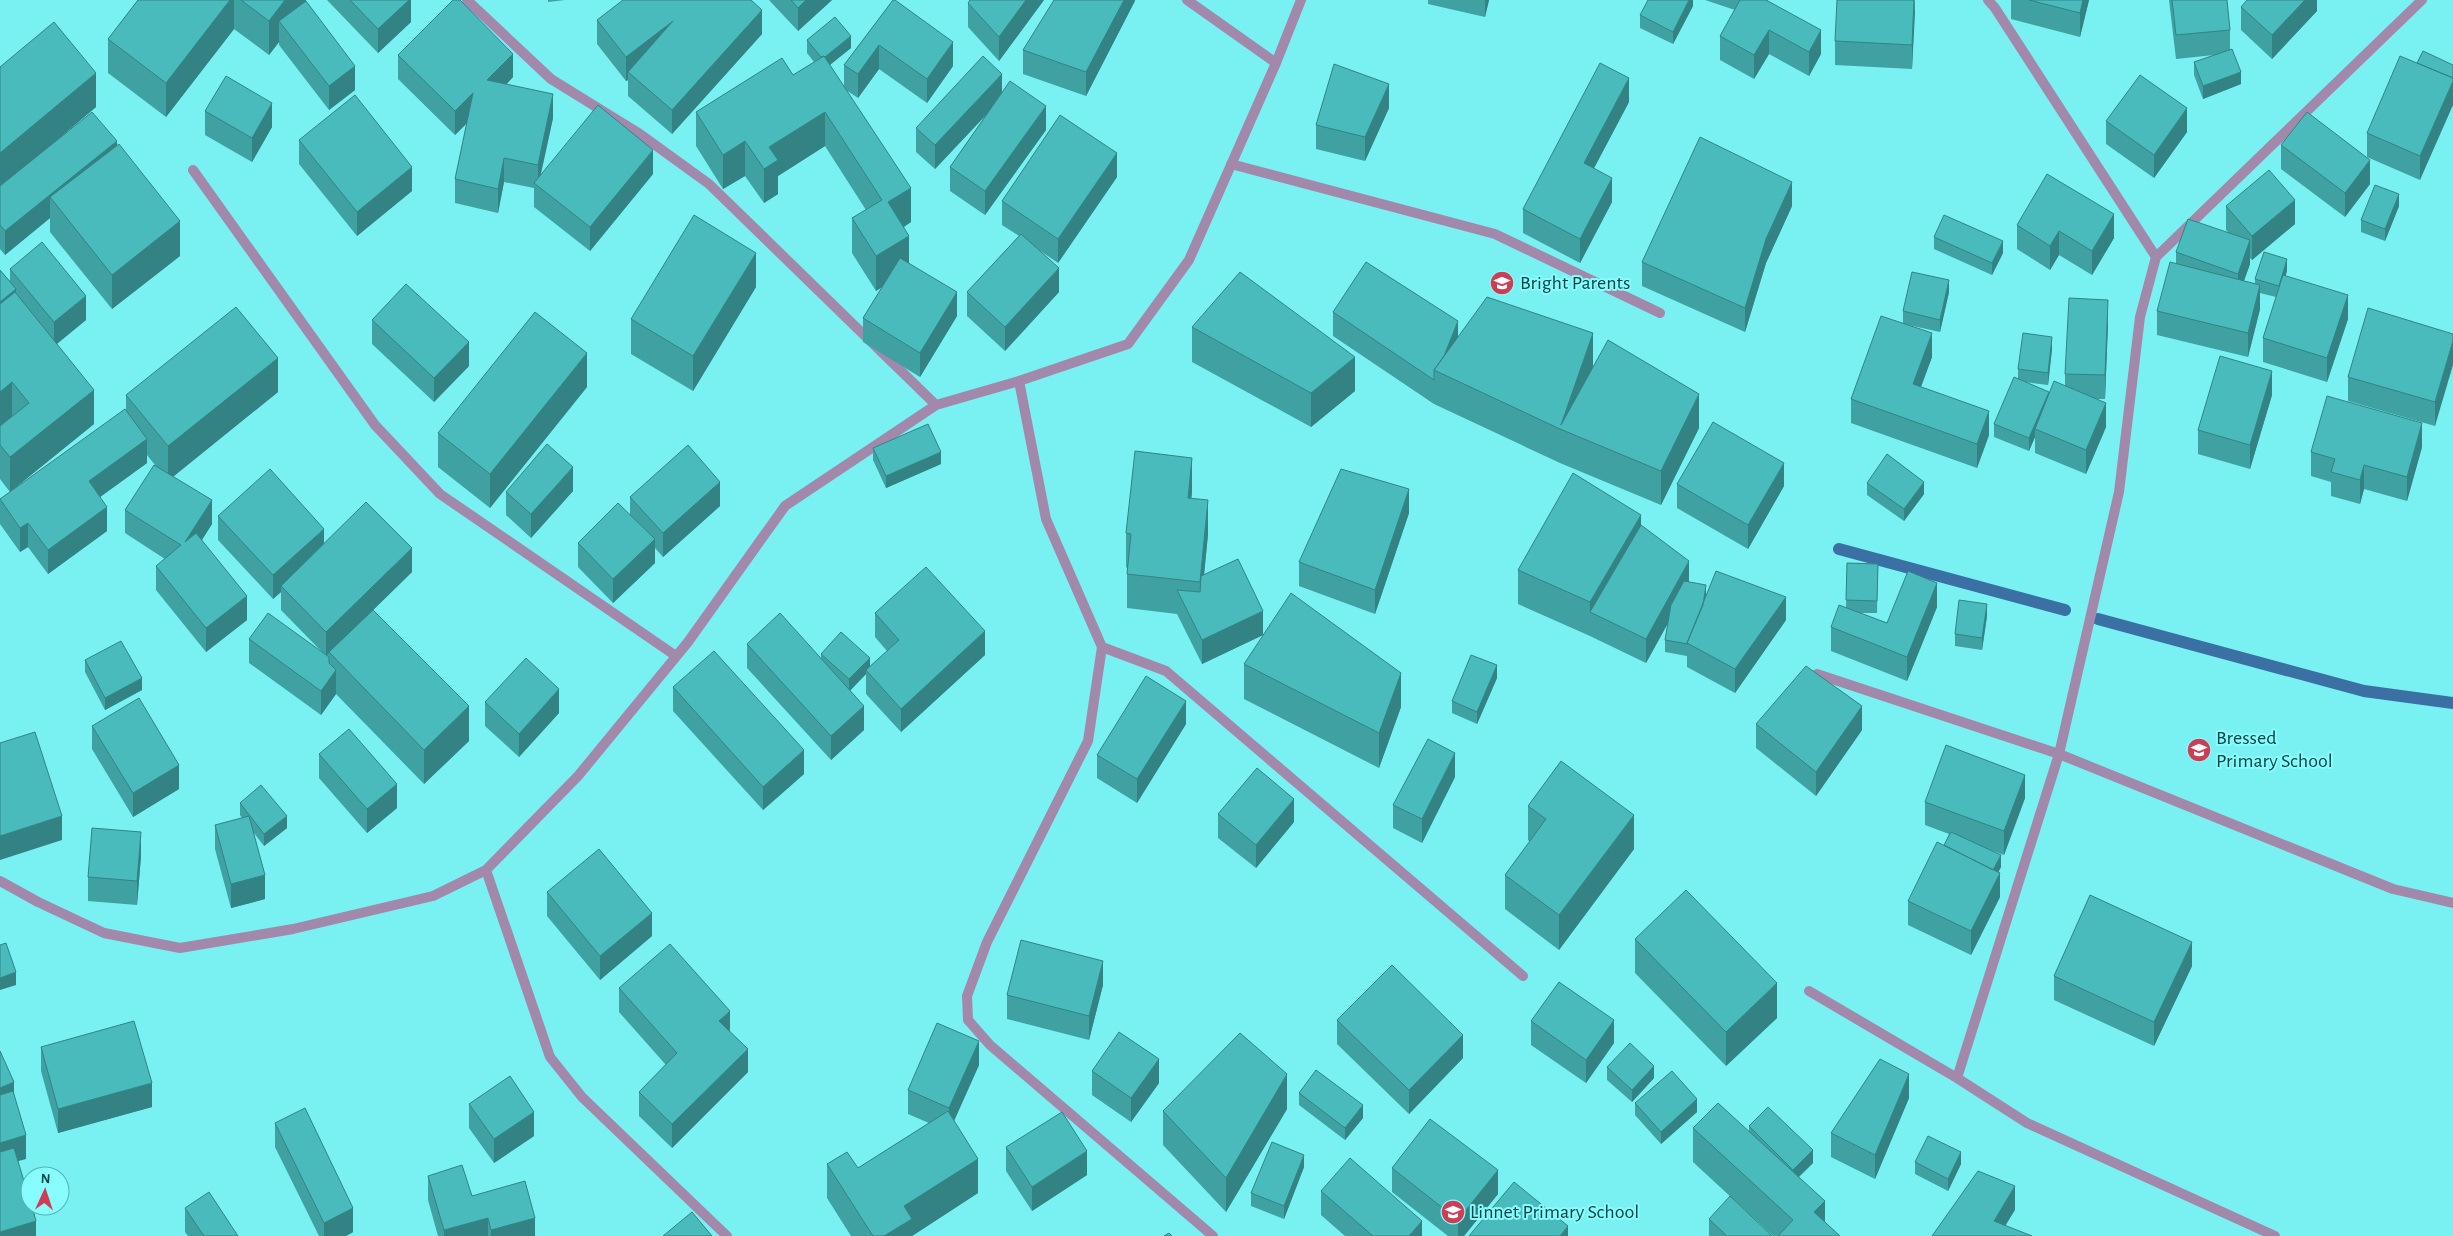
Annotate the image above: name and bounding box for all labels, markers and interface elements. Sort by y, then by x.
school or university icon: Bright Parents [1489,270,1515,296]
place label: Bright Parents [1520,273,1630,293]
place label: Bressed Primary School [2216,728,2333,771]
school or university icon: Bressed Primary School [2186,737,2212,763]
north arrow [20,1166,70,1216]
text: N [40,1172,51,1186]
school or university icon: Linnet Primary School [1440,1199,1466,1225]
place label: Linnet Primary School [1470,1202,1639,1222]

